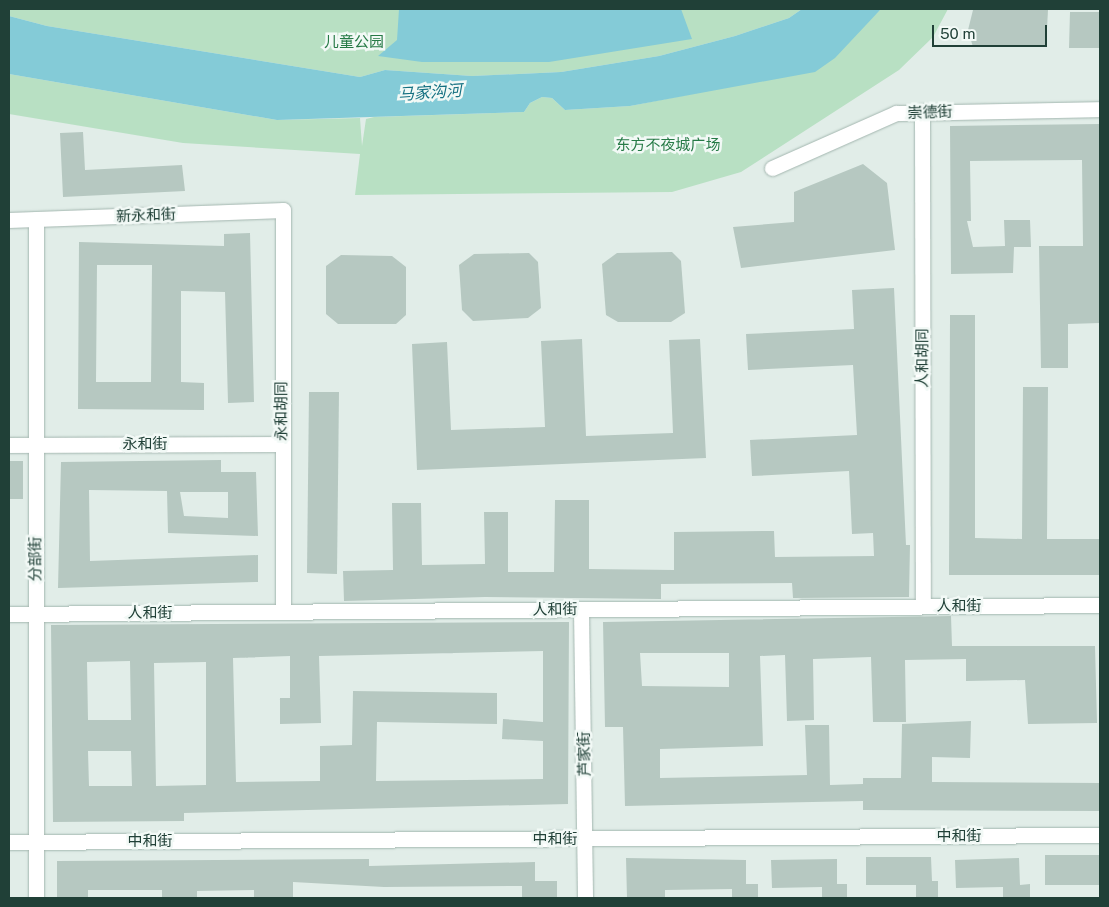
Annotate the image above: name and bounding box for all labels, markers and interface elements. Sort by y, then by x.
scale bar [934,15,1049,47]
text: 50 m [940,25,975,42]
park label: 儿童公园 [324,33,384,51]
water label: 马家沟河 [397,81,463,105]
street label: 崇德街 [907,102,953,122]
park label: 东方不夜城广场 [616,136,720,154]
street label: 新永和街 [116,205,176,225]
street label: 人和胡同 [913,328,931,388]
street label: 永和胡同 [272,381,290,441]
street label: 永和街 [123,435,167,453]
street label: 分部街 [26,537,44,581]
street label: 人和街 [937,597,981,615]
street label: 人和街 [532,600,578,618]
street label: 人和街 [128,604,172,622]
street label: 芦家街 [575,731,593,777]
street label: 中和街 [937,827,981,845]
street label: 中和街 [533,830,577,848]
street label: 中和街 [128,832,172,850]

